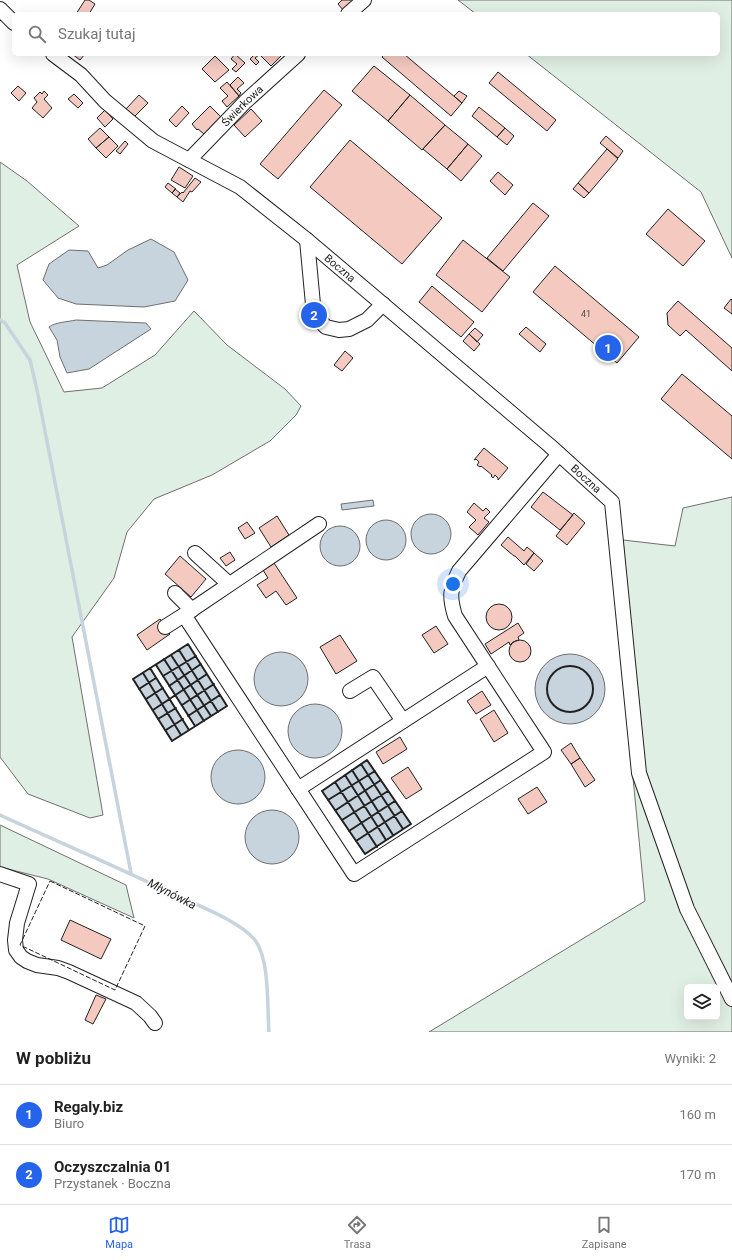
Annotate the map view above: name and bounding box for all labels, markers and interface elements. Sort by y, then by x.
search box [12,12,720,56]
icon: search [26,23,48,45]
text: Szukaj tutaj [58,25,136,43]
street label: Świerkowa [219,82,266,129]
street label: Boczna [322,251,358,285]
pin: 2 [301,300,327,330]
house number: 41 [581,309,591,319]
pin: 1 [595,333,621,363]
street label: Boczna [568,462,604,496]
your location [443,574,463,594]
water label: Młynówka [145,876,199,912]
map controls [684,984,720,1020]
button: layers [684,984,720,1020]
text: W pobliżu [16,1048,91,1068]
text: Wyniki: 2 [665,1051,716,1066]
text: Regaly.biz [54,1098,123,1116]
text: 1 [25,1107,33,1122]
text: 160 m [679,1107,716,1122]
text: Biuro [54,1116,84,1131]
text: Oczyszczalnia 01 [54,1158,171,1176]
text: 2 [25,1167,33,1182]
text: 170 m [679,1167,716,1182]
text: Przystanek · Boczna [54,1176,171,1191]
tab: Mapa [105,1214,133,1251]
tab: Trasa [344,1214,371,1251]
tab: Zapisane [582,1214,627,1251]

